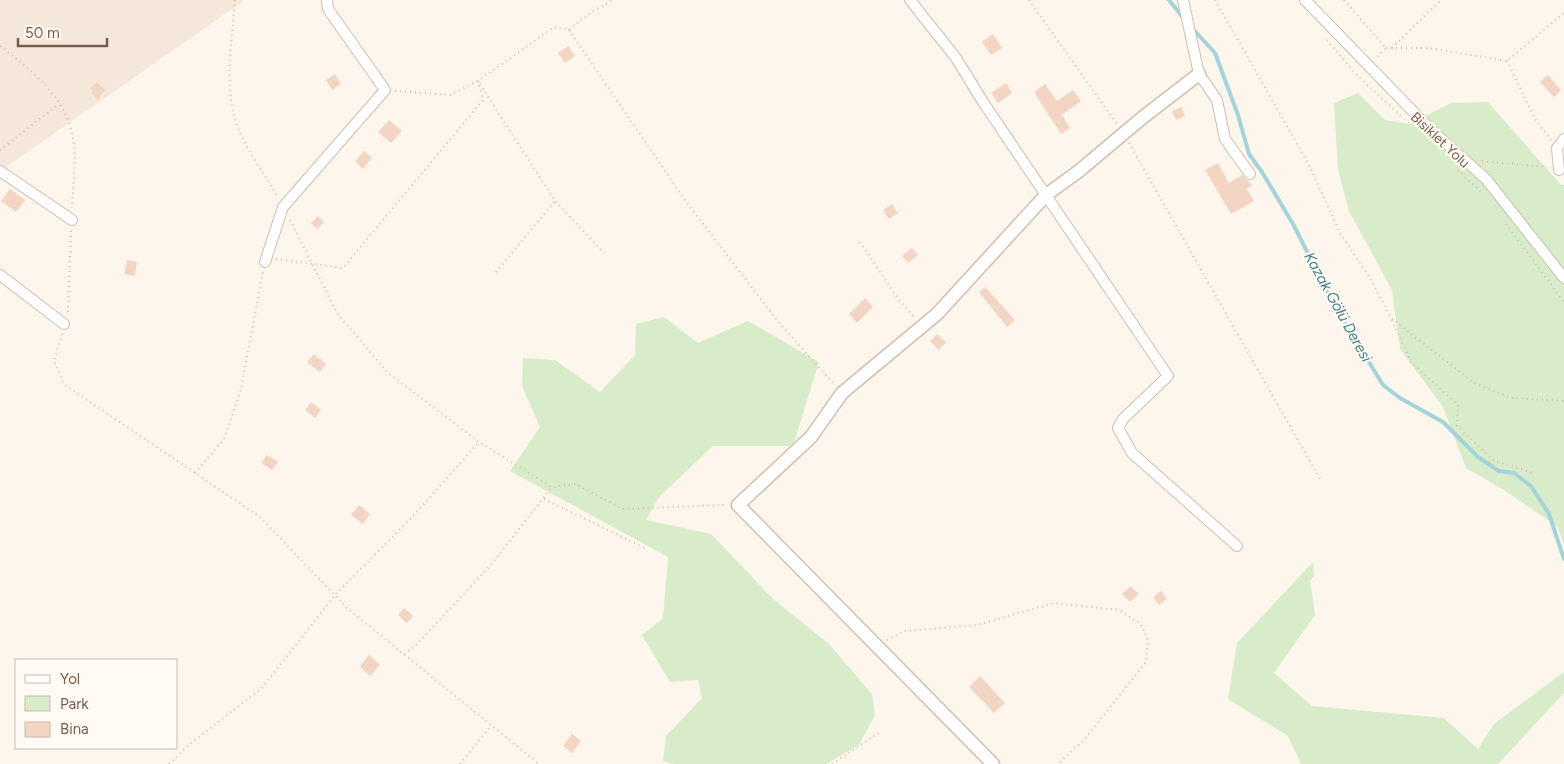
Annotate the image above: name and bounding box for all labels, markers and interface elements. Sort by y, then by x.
scale bar [18,15,106,47]
text: 50 m [25,24,60,42]
street label: Bisiklet Yolu [1407,108,1473,172]
water label: Kazak Gölü Deresi [1300,249,1376,366]
legend [15,659,178,749]
text: Yol [60,670,80,688]
text: Park [60,695,89,713]
text: Bina [60,720,89,738]

